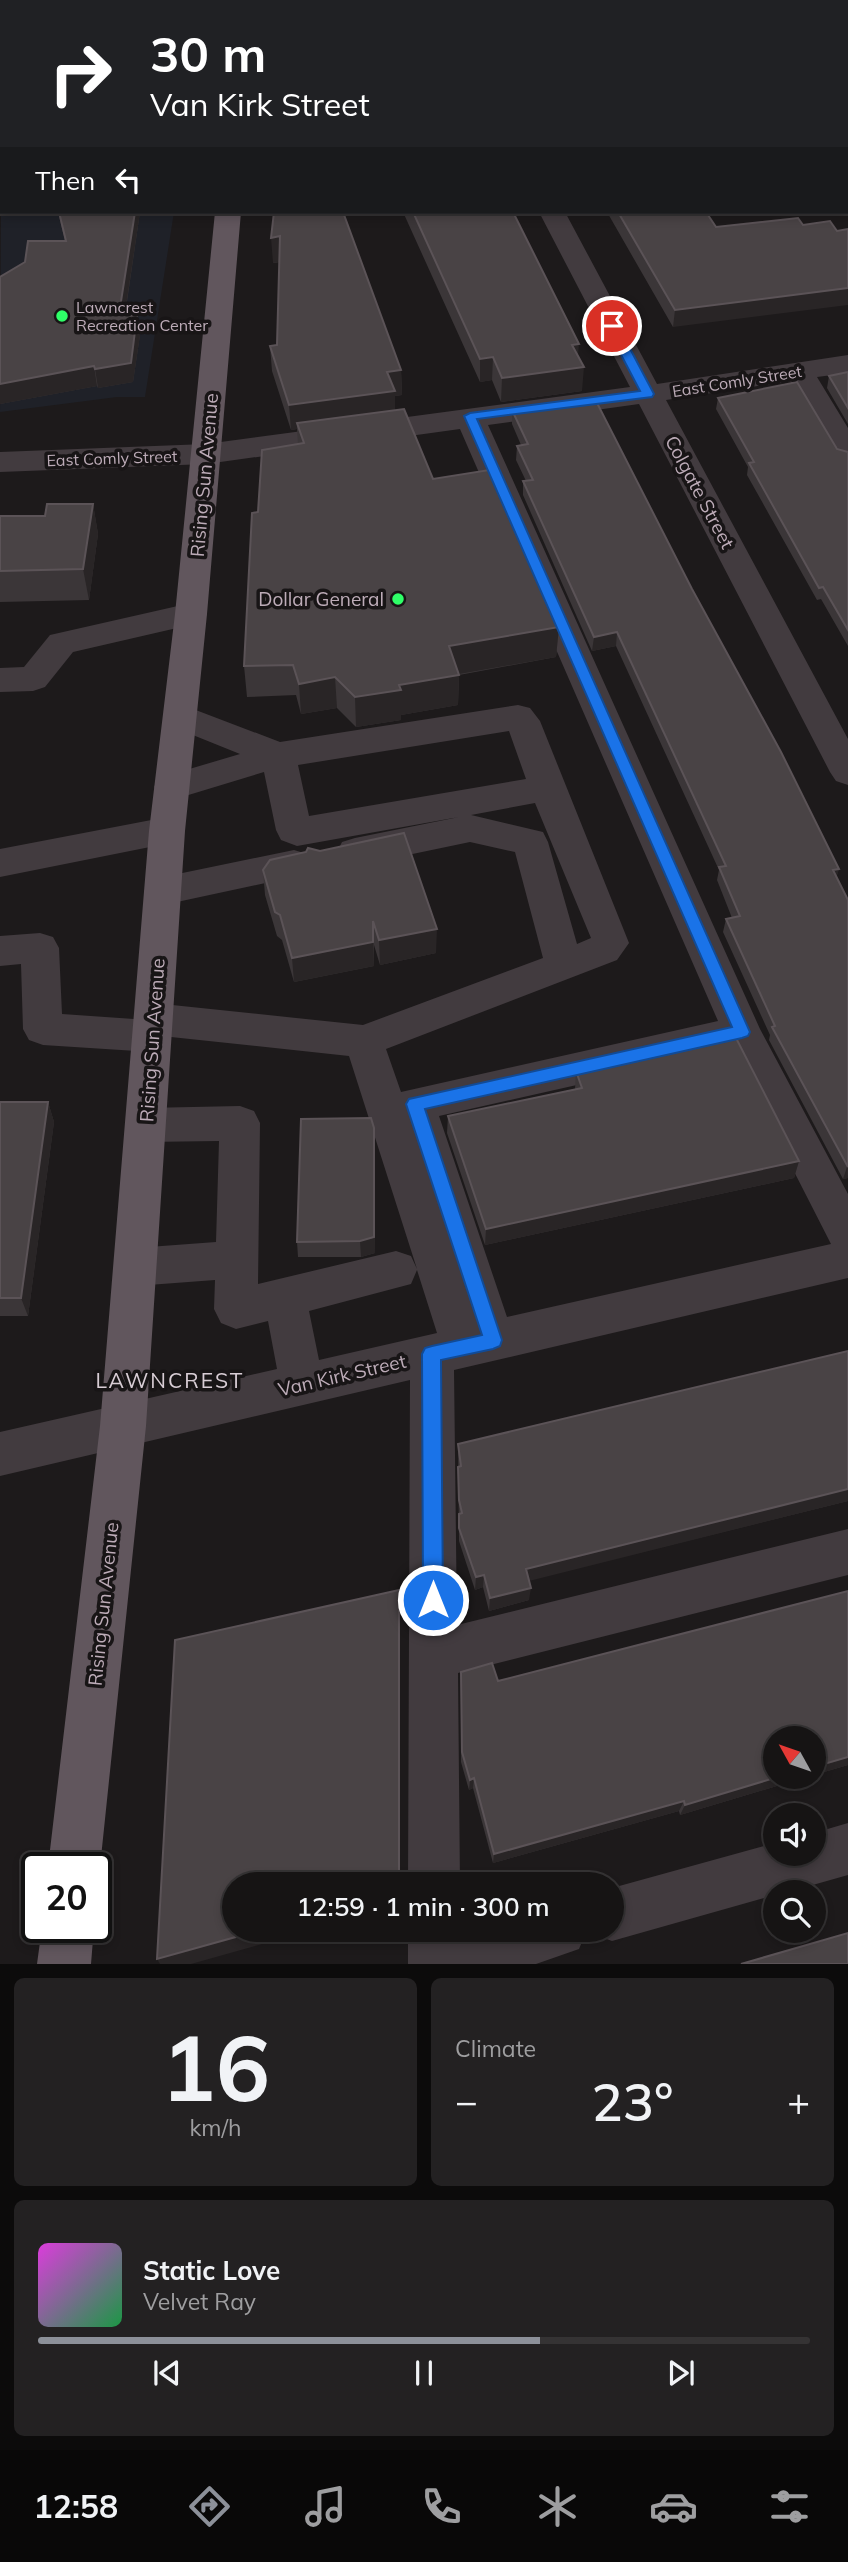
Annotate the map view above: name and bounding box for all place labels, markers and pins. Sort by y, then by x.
pin [582,296,642,356]
place label: Lawncrest Recreation Center [76,297,208,335]
marker: Lawncrest Recreation Center [54,308,70,324]
place label: Dollar General [258,587,384,611]
marker: Dollar General [390,591,406,607]

